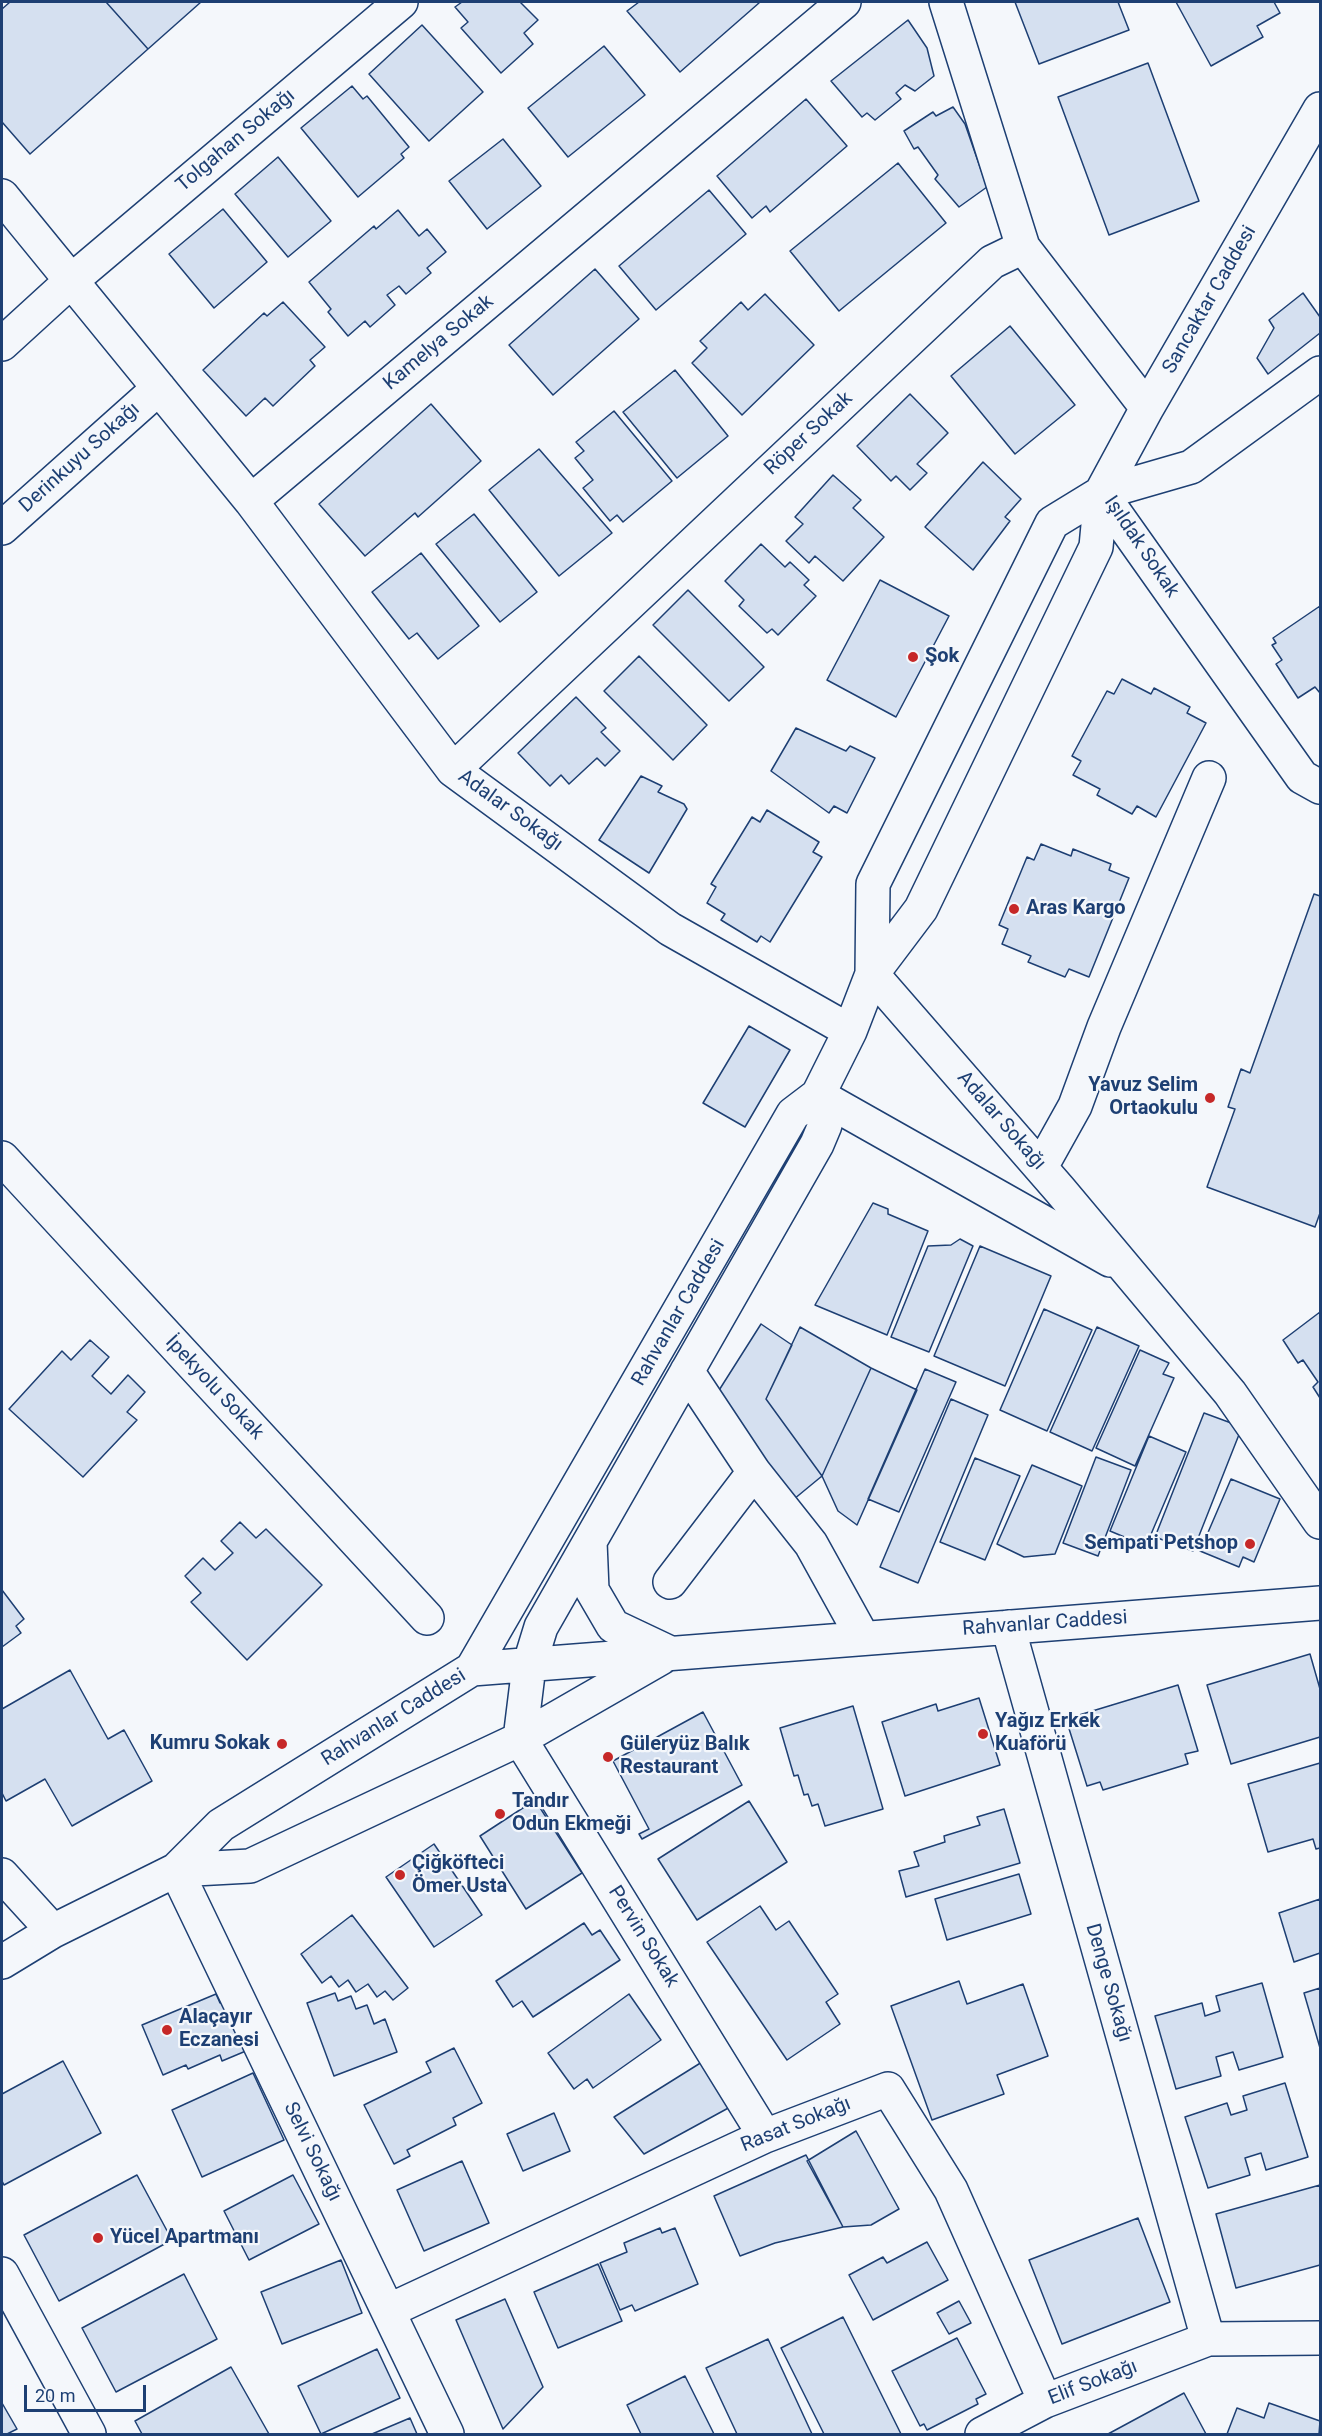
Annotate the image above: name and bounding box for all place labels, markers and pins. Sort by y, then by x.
place label: Şok [925,645,959,669]
marker: Şok [906,650,920,664]
place label: Aras Kargo [1026,897,1126,921]
marker: Aras Kargo [1007,902,1021,916]
place label: Yavuz Selim Ortaokulu [1088,1074,1198,1121]
marker: Yavuz Selim Ortaokulu [1203,1091,1217,1105]
place label: Sempati Petshop [1084,1532,1238,1556]
marker: Sempati Petshop [1243,1537,1257,1551]
place label: Yağız Erkek Kuaförü [995,1710,1100,1757]
marker: Yağız Erkek Kuaförü [976,1727,990,1741]
place label: Kumru Sokak [150,1732,270,1756]
place label: Güleryüz Balık Restaurant [620,1733,750,1780]
marker: Kumru Sokak [275,1737,289,1751]
marker: Güleryüz Balık Restaurant [601,1750,615,1764]
place label: Tandır Odun Ekmeği [512,1790,631,1837]
marker: Tandır Odun Ekmeği [493,1807,507,1821]
place label: Çiğköfteci Ömer Usta [412,1852,507,1899]
marker: Çiğköfteci Ömer Usta [393,1868,407,1882]
place label: Alaçayır Eczanesi [179,2006,259,2053]
marker: Alaçayır Eczanesi [160,2023,174,2037]
place label: Yücel Apartmanı [110,2226,259,2250]
marker: Yücel Apartmanı [91,2231,105,2245]

